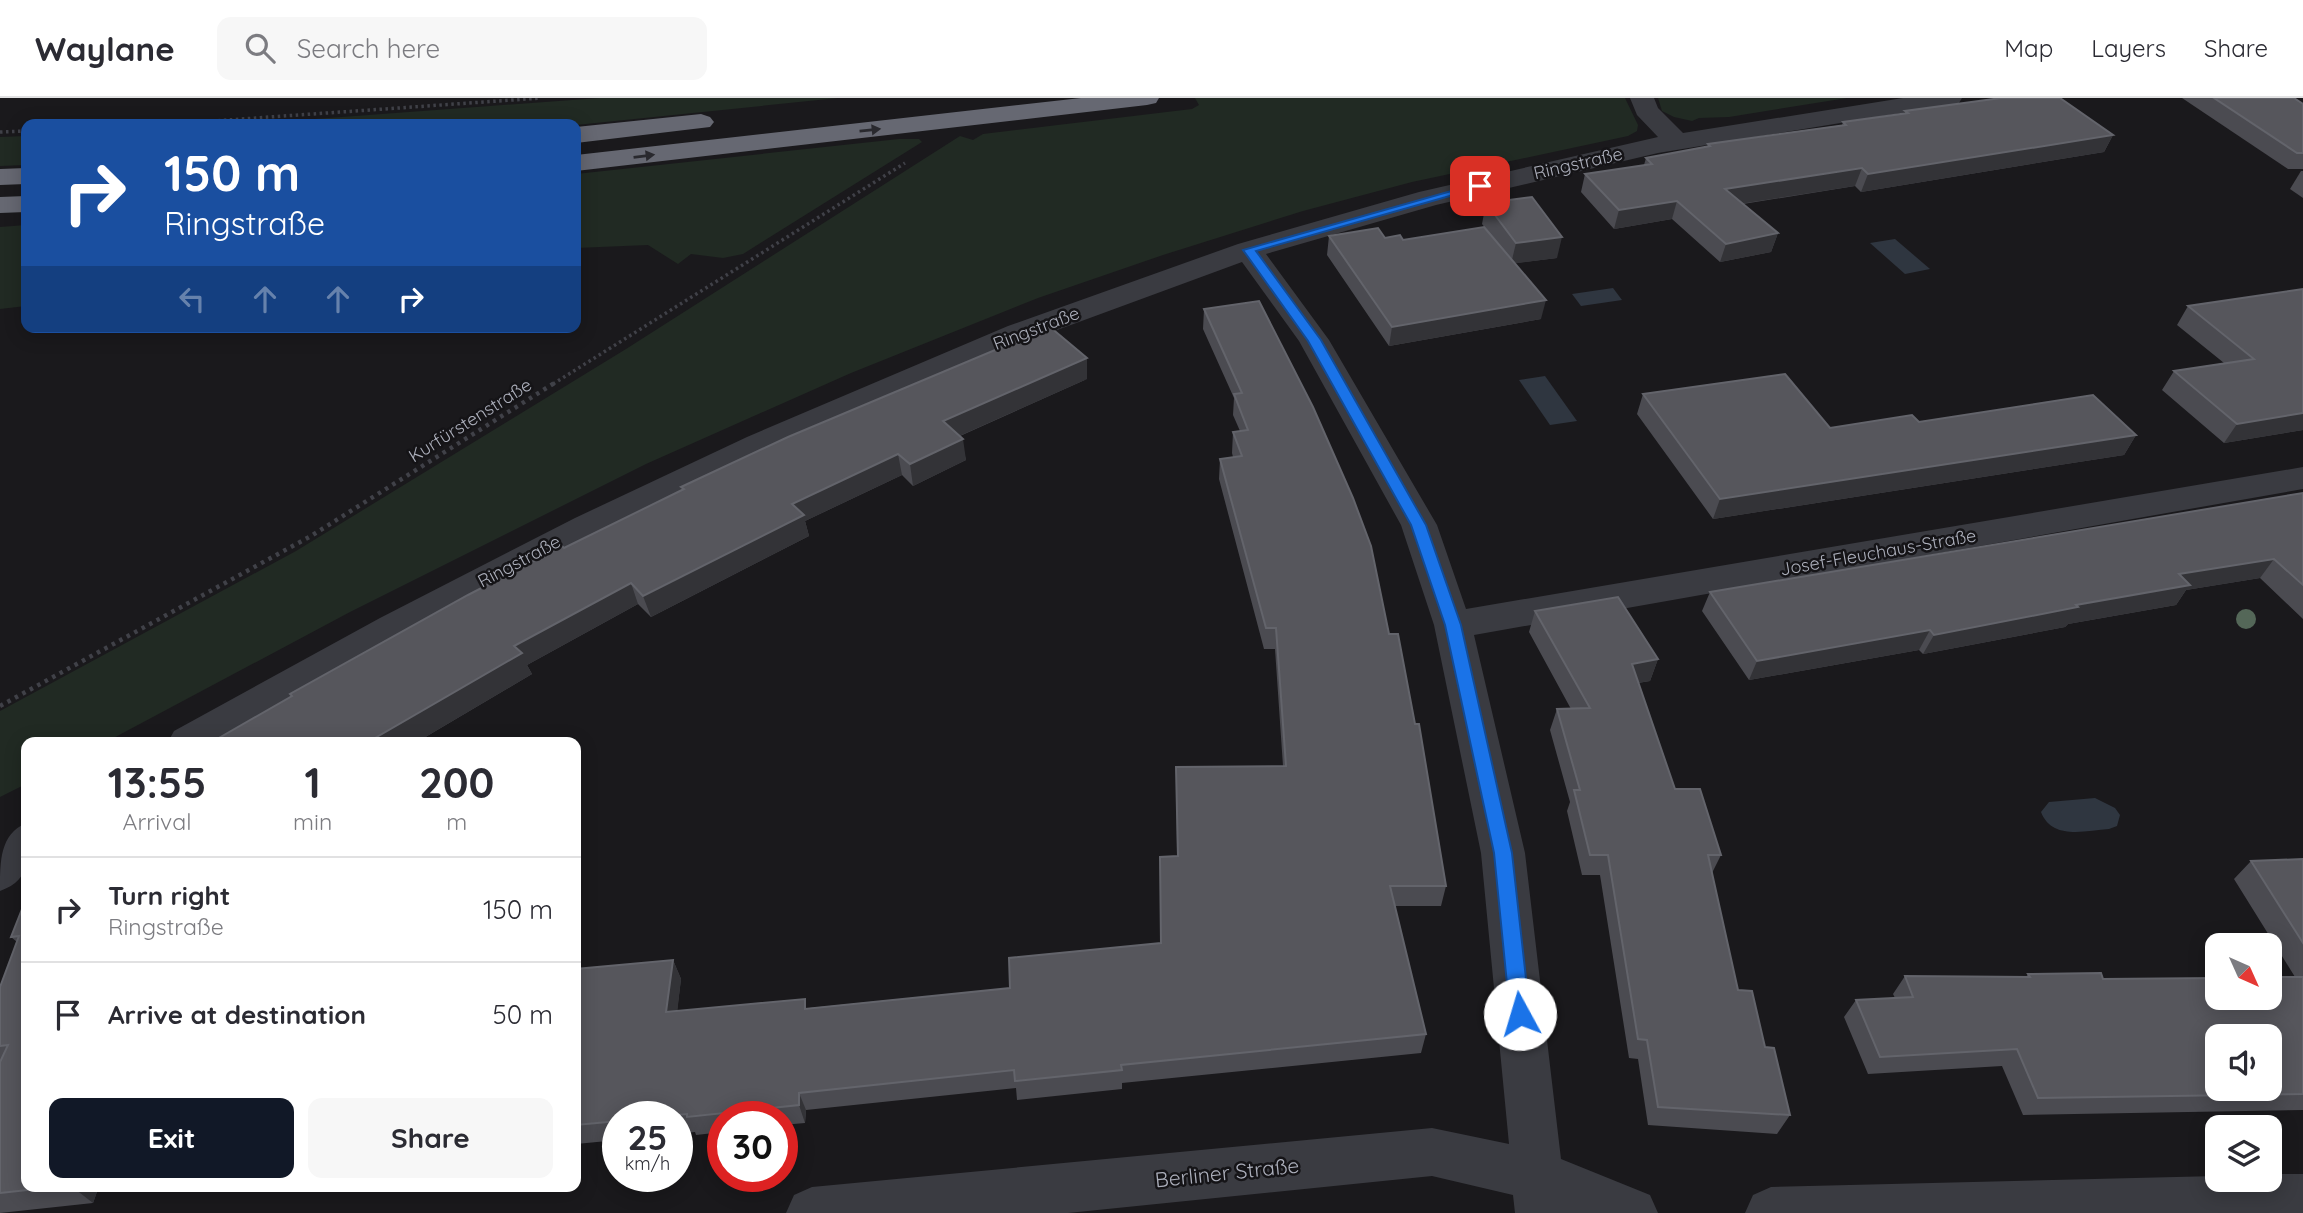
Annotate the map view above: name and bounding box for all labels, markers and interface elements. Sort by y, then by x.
search box [217,17,707,80]
text: Waylane [35,28,175,69]
icon: search [241,29,279,67]
text: Search here [297,32,440,65]
text: Map [2004,33,2053,63]
text: Layers [2091,33,2166,63]
text: Share [2204,33,2268,63]
one-way arrow [859,125,881,136]
text: 150 m [164,142,300,203]
street label: Ringstraße [1531,142,1625,184]
icon: right [49,147,140,238]
one-way arrow [633,150,655,161]
pin [1450,156,1510,216]
icon: arrive [1461,167,1499,205]
text: Ringstraße [164,203,325,243]
icon: left [173,280,211,318]
icon: ahead [246,280,284,318]
icon: ahead [319,280,357,318]
icon: right [392,280,430,318]
street label: Ringstraße [990,301,1082,355]
street label: Kurfürstenstraße [404,373,536,467]
street label: Josef-Fleuchaus-Straße [1778,523,1978,581]
street label: Ringstraße [474,530,564,592]
text: 13:55 [108,756,206,809]
text: 1 [304,756,321,809]
text: 200 [419,756,494,809]
text: Arrival [123,807,191,836]
text: min [293,807,332,836]
text: m [446,807,467,836]
text: Turn right [108,879,230,912]
icon: right [49,891,87,929]
text: 150 m [483,893,553,926]
text: Ringstraße [108,912,224,941]
north arrow [2205,933,2282,1010]
map controls [2205,933,2282,1192]
position arrow [1483,977,1557,1051]
icon: arrive [49,996,87,1034]
text: Arrive at destination [108,998,366,1031]
text: 50 m [493,998,553,1031]
button: sound [2205,1024,2282,1101]
button: Exit [49,1098,294,1178]
button: Share [308,1098,553,1178]
speed limit sign: 30 [707,1101,798,1192]
text: 25 [627,1115,668,1159]
button: layers [2205,1115,2282,1192]
text: km/h [625,1152,670,1175]
street label: Berliner Straße [1154,1152,1300,1192]

